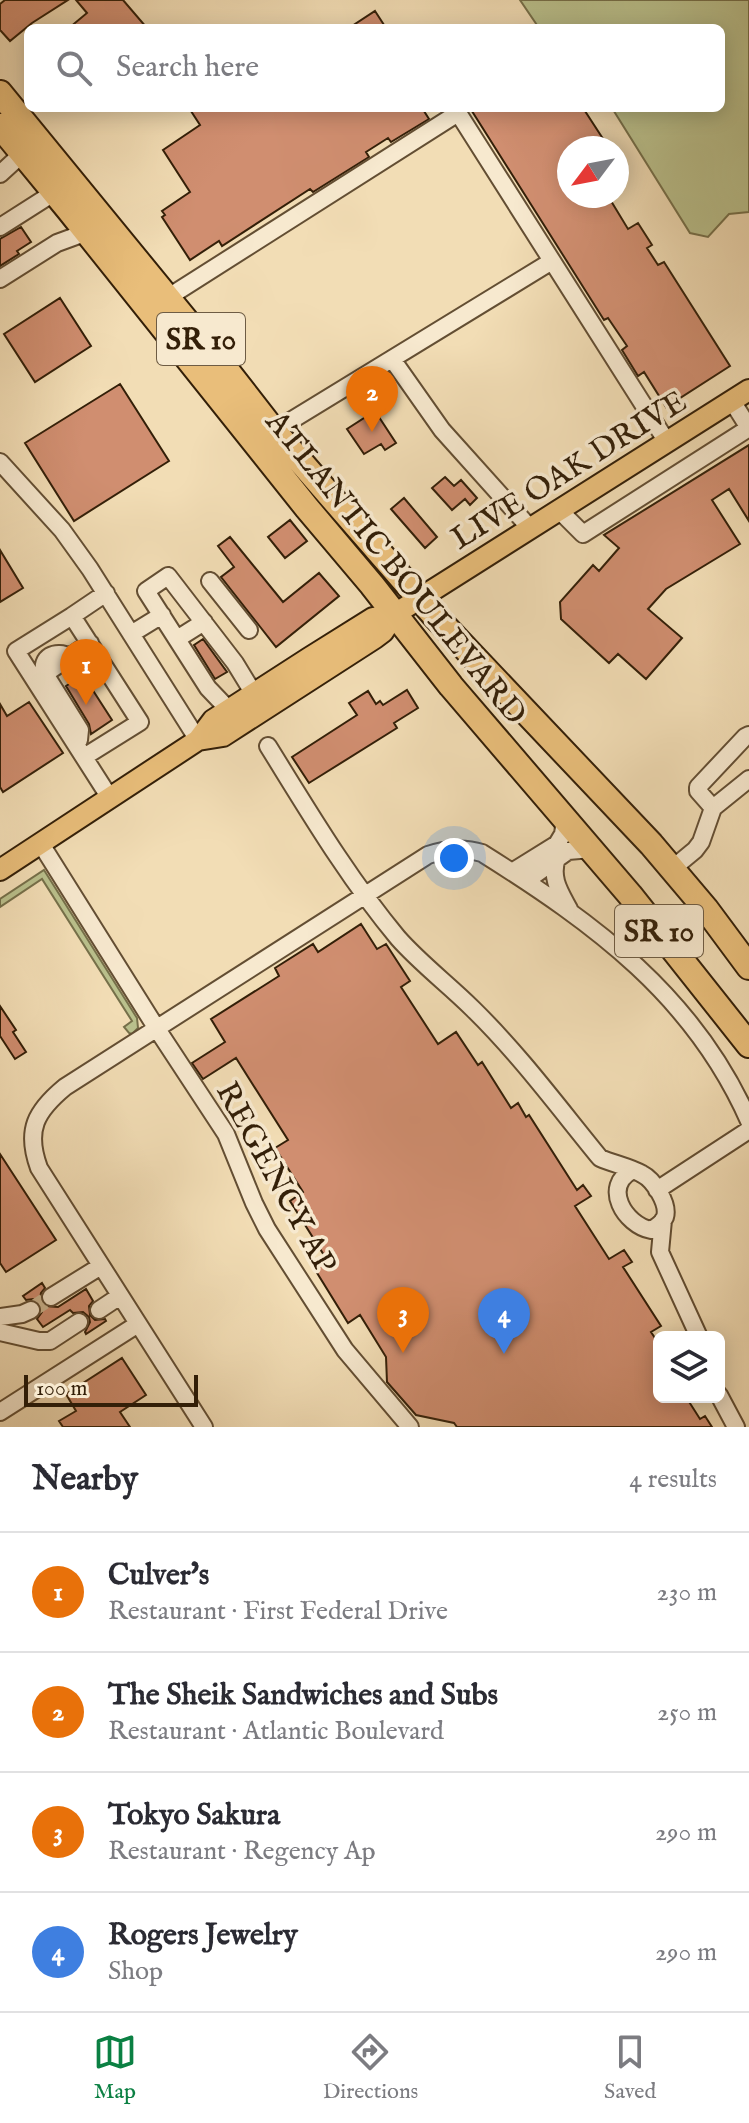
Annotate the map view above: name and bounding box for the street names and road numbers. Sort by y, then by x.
road number: SR 10 [157,313,245,365]
street label: LIVE OAK DRIVE [444,382,695,560]
street label: ATLANTIC BOULEVARD [255,402,535,734]
road number: SR 10 [615,905,703,957]
street label: REGENCY AP [205,1075,344,1281]

